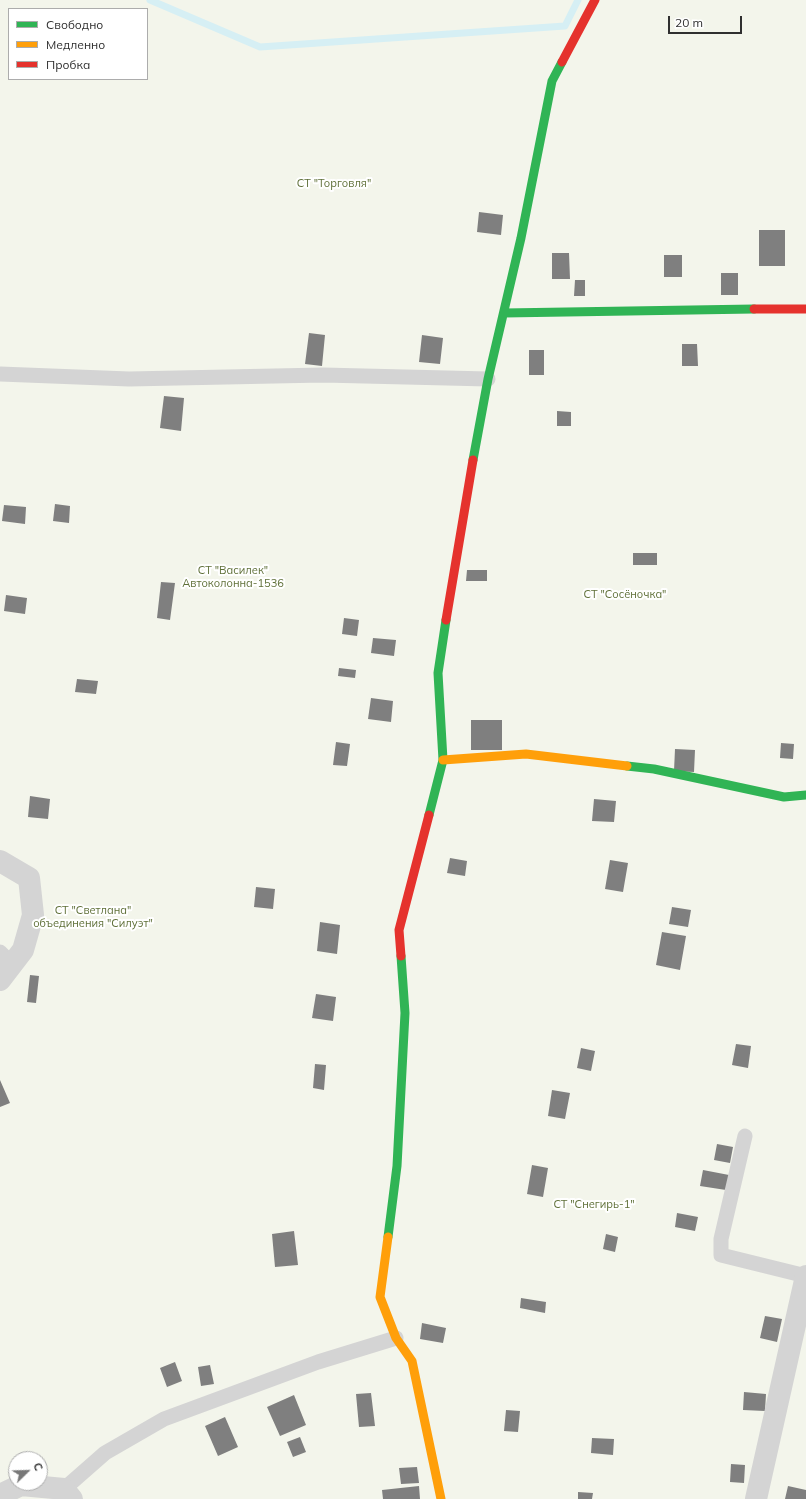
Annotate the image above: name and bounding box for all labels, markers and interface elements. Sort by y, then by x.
legend [8,8,148,80]
scale bar [670,8,744,34]
text: 20 m [675,15,703,30]
text: Свободно [46,17,103,32]
text: Медленно [46,37,105,52]
text: Пробка [46,57,90,72]
park label: СТ "Торговля" [297,177,371,191]
park label: СТ "Василек" Автоколонна-1536 [182,564,284,590]
park label: СТ "Сосёночка" [584,588,666,602]
park label: СТ "Светлана" объединения "Силуэт" [33,904,153,930]
park label: СТ "Снегирь-1" [553,1198,635,1212]
north arrow [8,1451,48,1491]
text: С [30,1460,46,1473]

